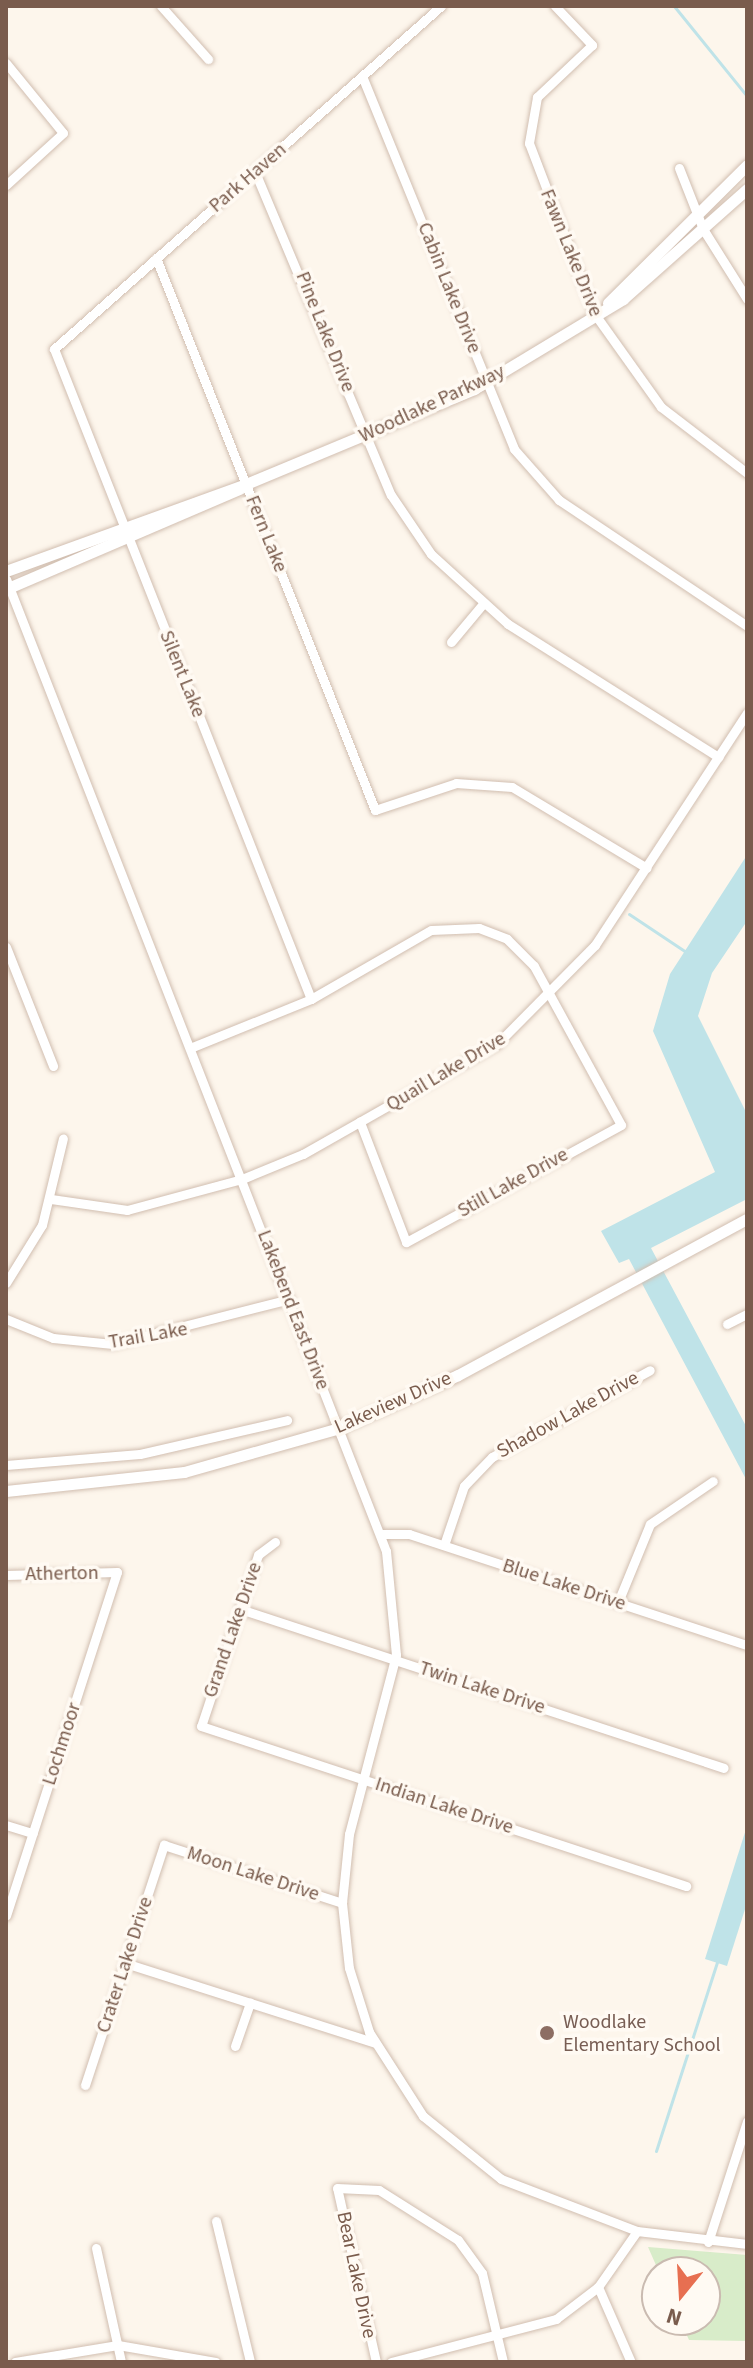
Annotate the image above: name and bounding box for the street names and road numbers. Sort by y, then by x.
street label: Park Haven [204,138,292,218]
street label: Fawn Lake Drive [535,186,607,320]
street label: Cabin Lake Drive [412,219,486,357]
street label: Pine Lake Drive [290,268,360,396]
street label: Woodlake Parkway [355,360,509,448]
street label: Fern Lake [240,492,292,576]
street label: Silent Lake [154,627,210,721]
street label: Quail Lake Drive [382,1027,510,1117]
street label: Still Lake Drive [454,1143,572,1223]
street label: Lakebend East Drive [252,1227,334,1393]
street label: Trail Lake [107,1317,189,1355]
street label: Shadow Lake Drive [493,1366,643,1464]
street label: Lakeview Drive [331,1367,455,1439]
street label: Blue Lake Drive [499,1554,629,1616]
street label: Grand Lake Drive [199,1559,267,1701]
street label: Atherton [25,1561,99,1587]
street label: Twin Lake Drive [416,1656,548,1720]
street label: Lochmoor [37,1700,87,1788]
street label: Indian Lake Drive [372,1772,516,1840]
street label: Moon Lake Drive [184,1841,322,1907]
street label: Crater Lake Drive [92,1894,158,2036]
street label: Bear Lake Drive [331,2209,381,2341]

